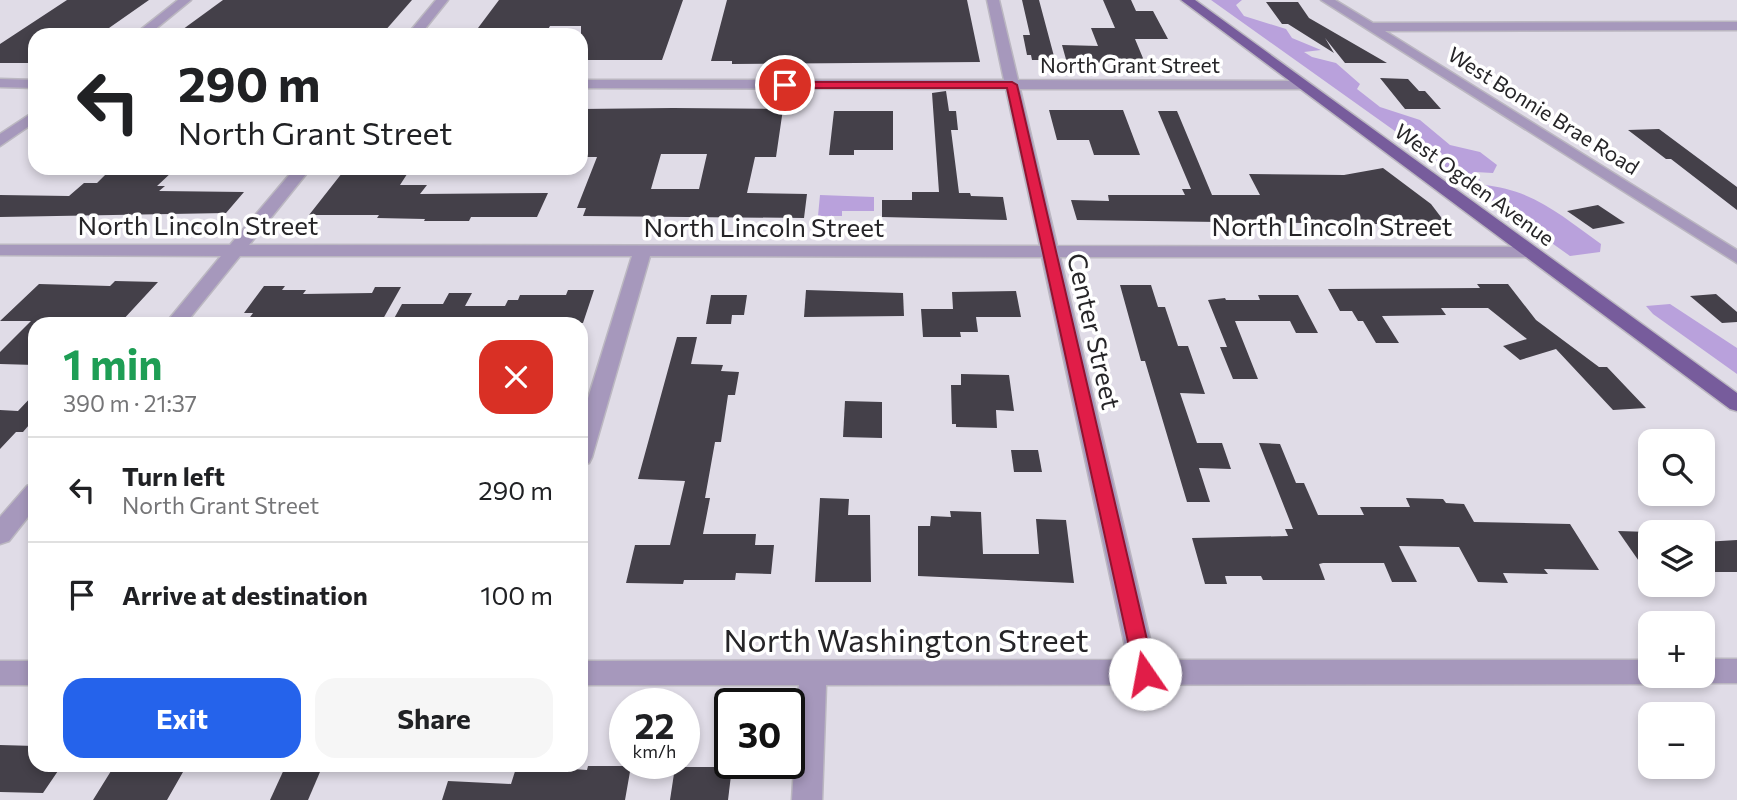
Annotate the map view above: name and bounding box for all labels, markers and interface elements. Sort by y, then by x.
street label: West Bonnie Brae Road [1444,41,1644,179]
text: 290 m [178,52,320,112]
street label: North Grant Street [1040,52,1220,77]
pin [755,55,815,115]
icon: left [63,56,154,147]
icon: arrive [766,66,804,104]
text: North Grant Street [178,112,452,152]
street label: West Ogden Avenue [1390,118,1560,250]
street label: North Lincoln Street [78,209,318,240]
street label: North Lincoln Street [1212,210,1452,241]
street label: North Lincoln Street [644,211,884,242]
street label: Center Street [1062,250,1128,412]
text: 1 min [63,337,163,389]
button: close [479,340,553,414]
text: 390 m · 21:37 [63,389,197,417]
map controls [1638,429,1715,779]
button: search [1638,429,1715,506]
text: Turn left [122,460,225,491]
icon: left [63,471,101,509]
text: 290 m [478,474,553,505]
text: North Grant Street [122,491,319,519]
button: layers [1638,520,1715,597]
icon: arrive [63,576,101,614]
text: Arrive at destination [122,579,368,610]
text: 100 m [480,579,553,610]
button: + [1638,611,1715,688]
street label: North Washington Street [723,619,1089,659]
position arrow [1108,637,1182,711]
button: Exit [63,678,301,758]
button: Share [315,678,553,758]
speed limit sign: 30 [714,688,805,779]
button: − [1638,702,1715,779]
text: 22 [635,703,674,746]
text: km/h [633,740,676,762]

